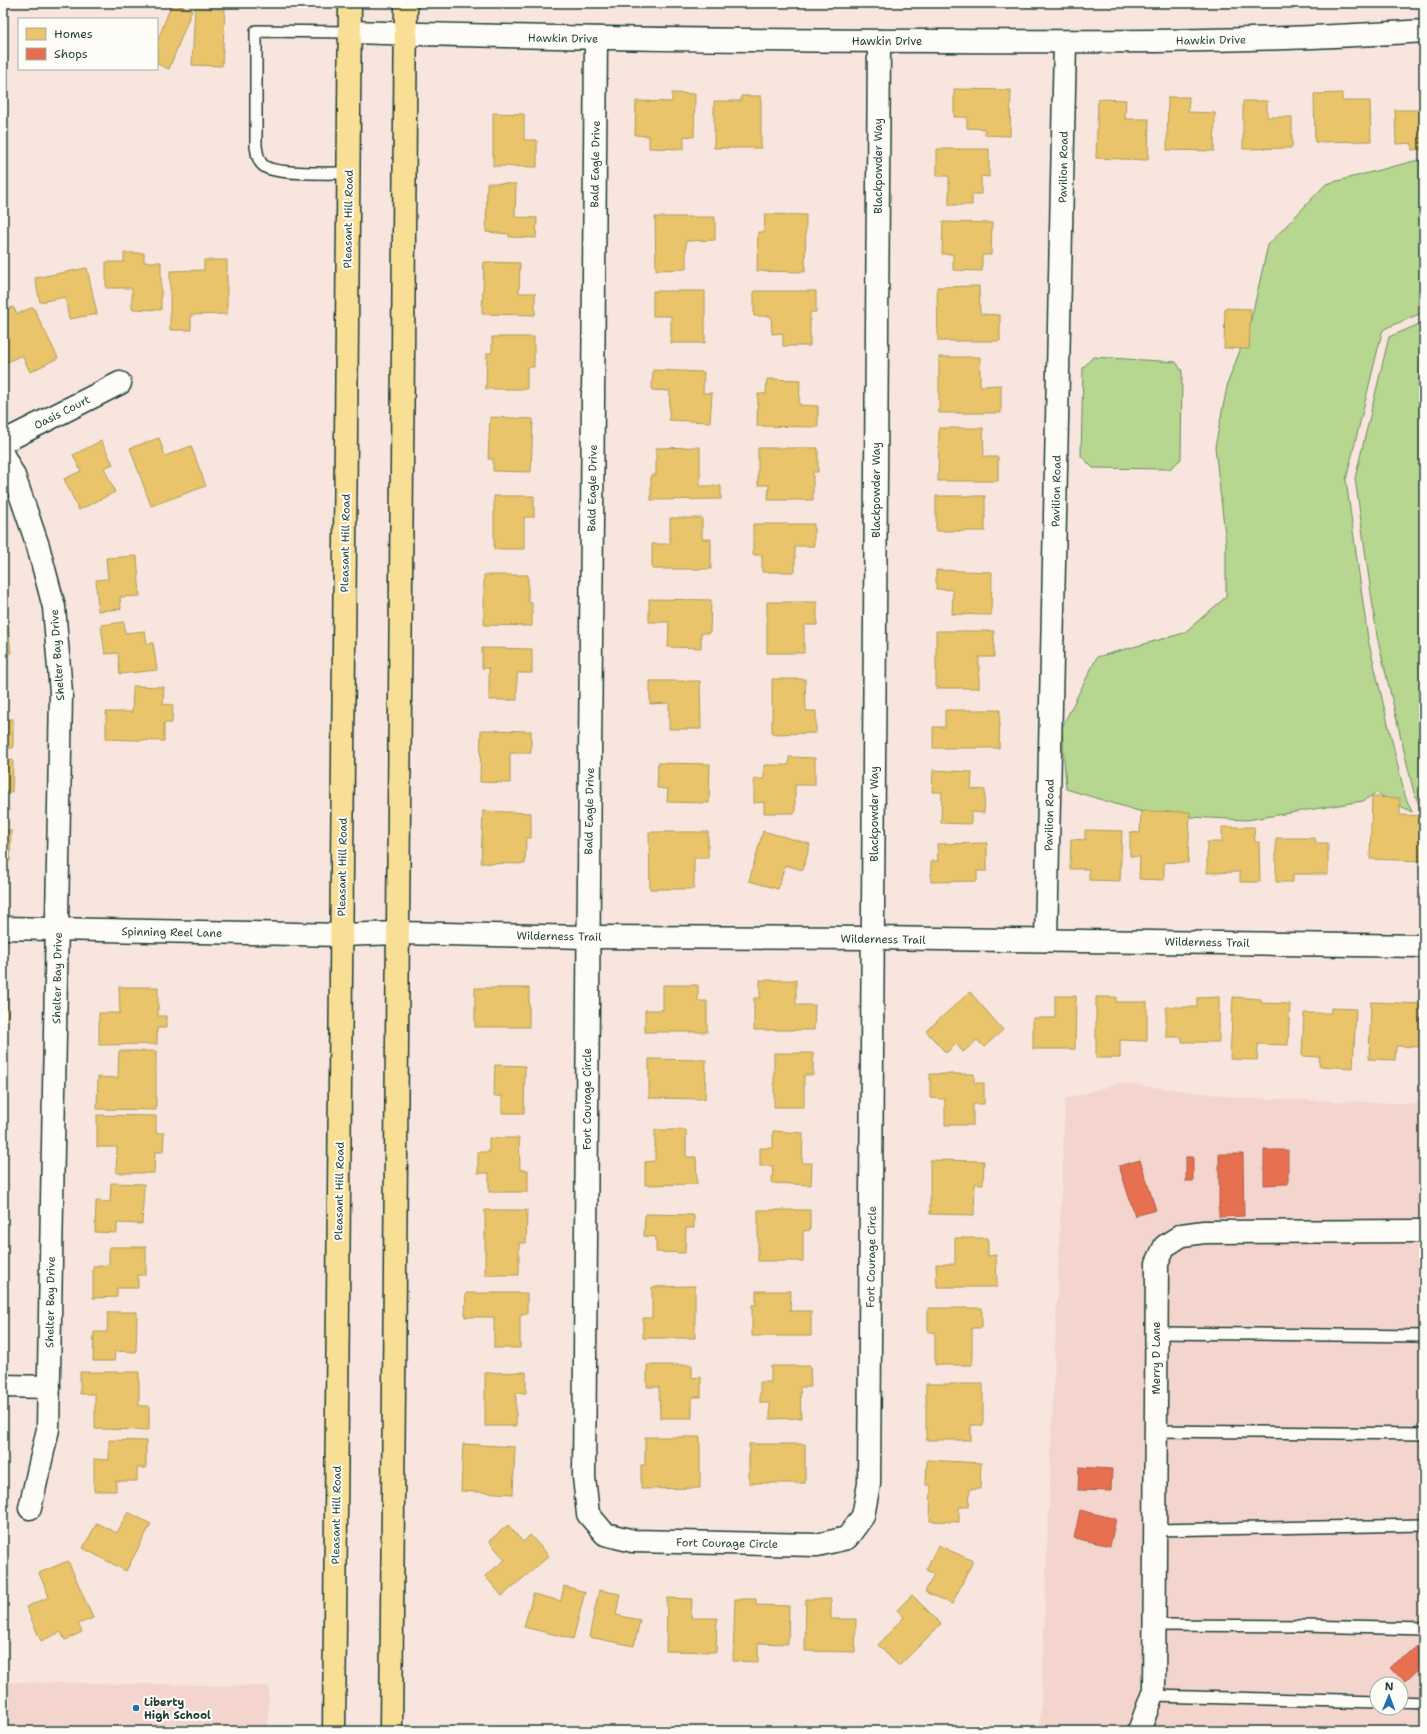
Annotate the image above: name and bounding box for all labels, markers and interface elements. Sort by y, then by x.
legend [18,18,158,70]
text: Homes [54,26,93,42]
street label: Hawkin Drive [528,30,598,47]
street label: Hawkin Drive [1176,32,1246,49]
street label: Hawkin Drive [852,34,922,49]
text: Shops [54,46,88,62]
street label: Blackpowder Way [871,118,886,214]
street label: Bald Eagle Drive [587,120,604,208]
street label: Pavilion Road [1055,131,1072,203]
street label: Pleasant Hill Road [340,169,357,269]
street label: Oasis Court [32,392,93,433]
street label: Blackpowder Way [869,442,884,538]
street label: Bald Eagle Drive [584,444,601,532]
street label: Pavilion Road [1048,455,1065,527]
street label: Pleasant Hill Road [337,493,354,593]
street label: Shelter Bay Drive [47,609,68,701]
street label: Blackpowder Way [867,766,882,862]
street label: Bald Eagle Drive [581,767,598,855]
street label: Pavilion Road [1041,779,1058,851]
street label: Pleasant Hill Road [334,817,351,917]
street label: Spinning Reel Lane [122,924,222,941]
street label: Wilderness Trail [516,928,602,945]
street label: Wilderness Trail [840,931,926,948]
street label: Shelter Bay Drive [49,932,66,1024]
street label: Wilderness Trail [1164,934,1250,951]
street label: Fort Courage Circle [580,1048,595,1150]
street label: Pleasant Hill Road [331,1141,348,1241]
street label: Fort Courage Circle [863,1206,880,1308]
street label: Shelter Bay Drive [42,1256,59,1348]
street label: Merry D Lane [1149,1321,1164,1395]
street label: Pleasant Hill Road [328,1465,345,1565]
street label: Fort Courage Circle [676,1535,778,1552]
north arrow [1369,1676,1409,1716]
text: N [1385,1679,1394,1694]
place label: Liberty High School [144,1695,211,1723]
marker: Liberty High School [131,1703,141,1713]

